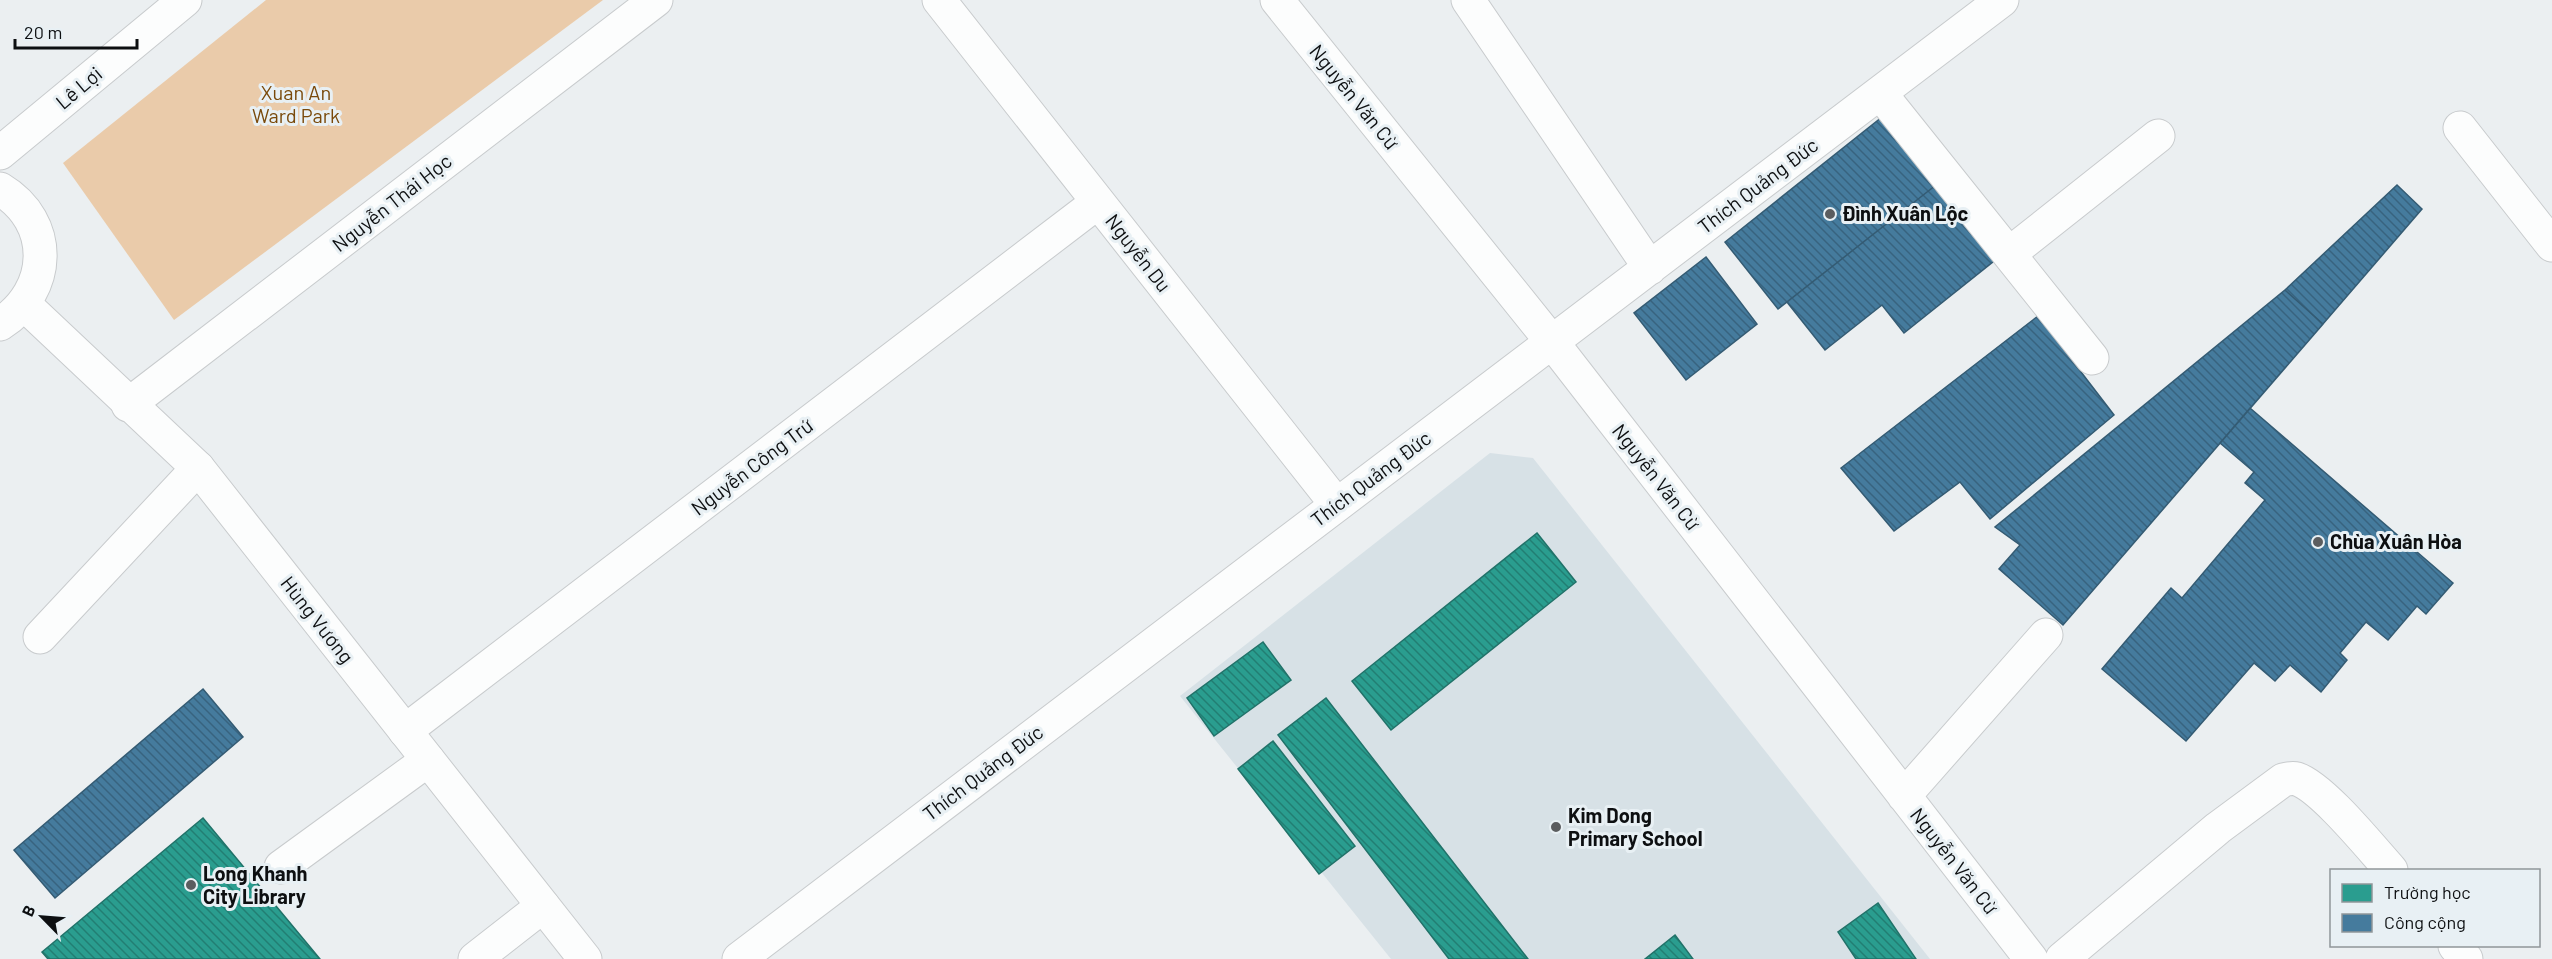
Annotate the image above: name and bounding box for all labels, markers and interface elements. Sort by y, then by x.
scale bar [15,12,136,50]
text: 20 m [24,21,62,43]
street label: Nguyễn Văn Cừ [1305,39,1405,155]
street label: Lê Lợi [50,61,106,114]
park label: Xuan An Ward Park [252,80,340,127]
street label: Thích Quảng Đức [1693,132,1822,238]
street label: Nguyễn Thái Học [327,148,456,256]
place label: Đình Xuân Lộc [1842,201,1968,225]
marker: Đình Xuân Lộc [1823,207,1837,221]
street label: Nguyễn Du [1101,209,1177,296]
street label: Nguyễn Công Trứ [686,412,818,520]
street label: Nguyễn Văn Cừ [1608,419,1706,535]
street label: Thích Quảng Đức [1306,425,1435,531]
place label: Chùa Xuân Hòa [2330,529,2462,553]
marker: Chùa Xuân Hòa [2311,535,2325,549]
street label: Hùng Vương [276,571,359,668]
street label: Thích Quảng Đức [918,719,1047,825]
place label: Kim Dong Primary School [1568,803,1703,850]
street label: Nguyễn Văn Cừ [1906,803,2004,919]
marker: Kim Dong Primary School [1549,820,1563,834]
place label: Long Khanh City Library [203,861,308,908]
legend [2330,869,2540,947]
marker: Long Khanh City Library [184,878,198,892]
text: Trường học [2384,881,2471,903]
north arrow [12,887,72,947]
text: B [17,902,39,919]
text: Công cộng [2384,911,2466,933]

